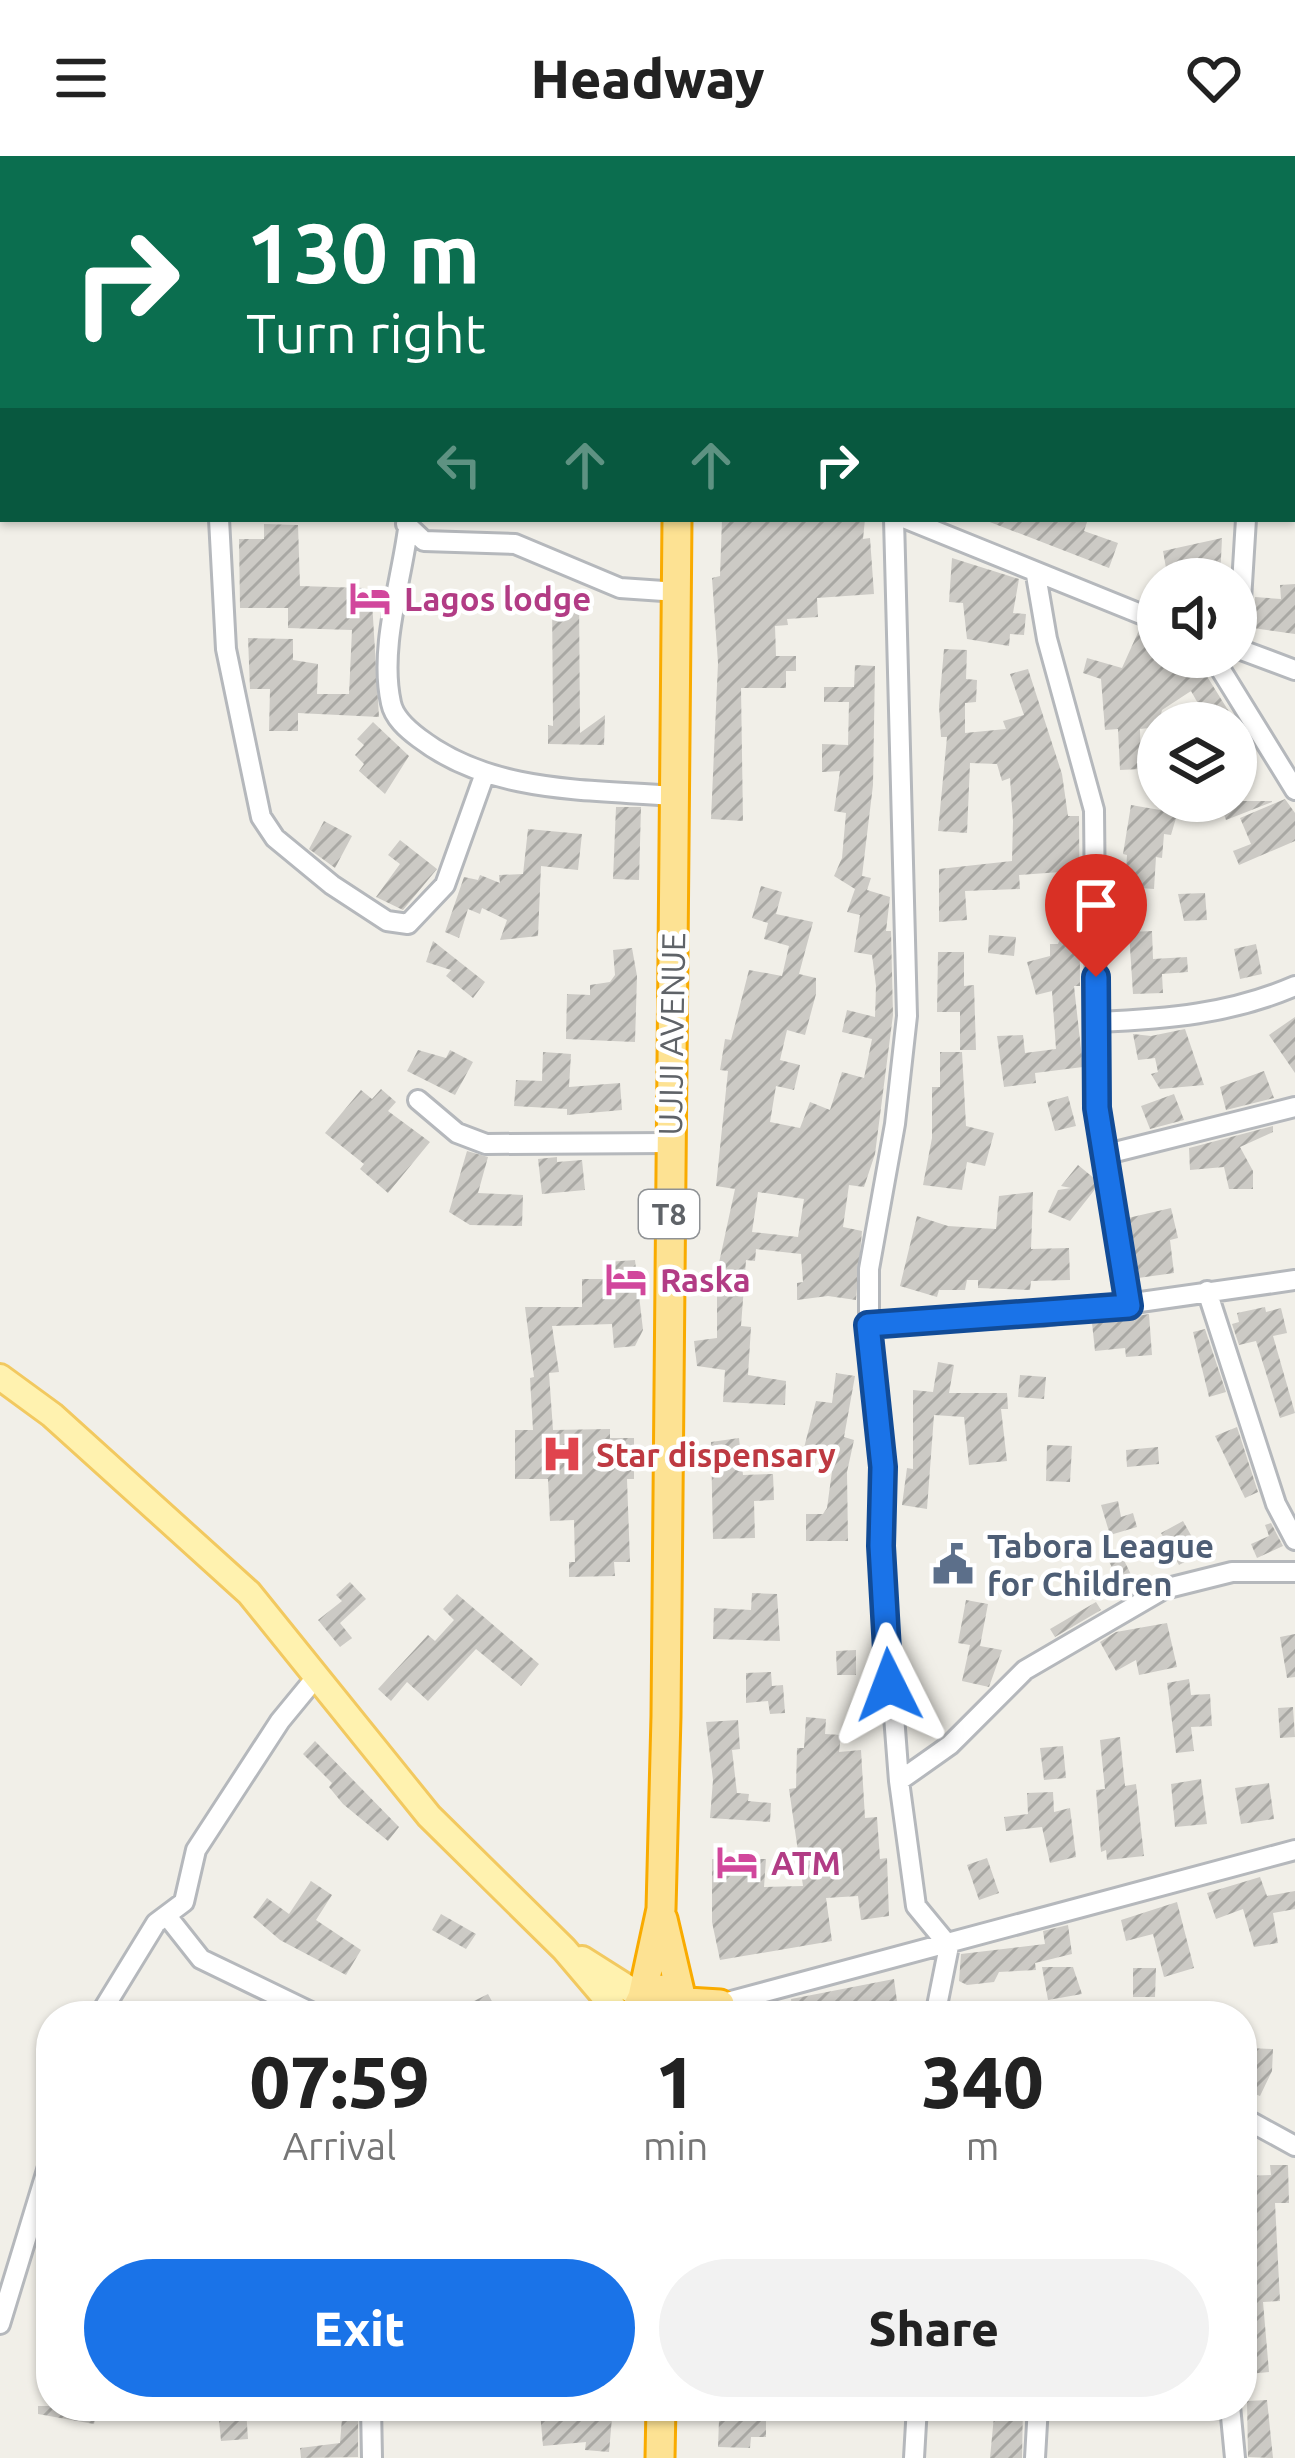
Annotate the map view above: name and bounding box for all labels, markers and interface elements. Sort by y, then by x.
icon: menu [48,45,114,111]
icon: heart [1181,45,1247,111]
text: Headway [530,48,765,108]
icon: right [48,204,204,360]
text: 130 m [246,205,480,299]
text: Turn right [246,303,486,363]
icon: left [426,432,492,498]
icon: ahead [552,432,618,498]
icon: ahead [678,432,744,498]
icon: right [804,432,870,498]
map controls [1137,558,1257,822]
button: sound [1137,558,1257,678]
hotel icon: Lagos lodge [347,575,393,621]
place label: Lagos lodge [404,580,591,617]
button: layers [1137,702,1257,822]
pin [1045,854,1147,977]
icon: arrive [1063,872,1129,938]
street label: UJIJI AVENUE [651,932,691,1136]
road number: T8 [639,1190,699,1238]
hotel icon: Raska [603,1256,649,1302]
place label: Raska [660,1261,751,1298]
hospital icon: Star dispensary [539,1431,585,1477]
place label: Star dispensary [596,1436,836,1473]
place label: Tabora League for Children [987,1527,1214,1602]
public building icon: Tabora League for Children [930,1541,976,1587]
position arrow [826,1622,952,1748]
hotel icon: ATM [714,1839,760,1885]
place label: ATM [771,1844,841,1881]
text: 07:59 [249,2041,430,2122]
text: 1 [655,2041,696,2122]
text: 340 [922,2041,1044,2122]
text: Arrival [283,2124,396,2167]
text: min [643,2124,708,2167]
text: m [966,2124,999,2167]
button: Exit [84,2259,635,2397]
button: Share [659,2259,1209,2397]

